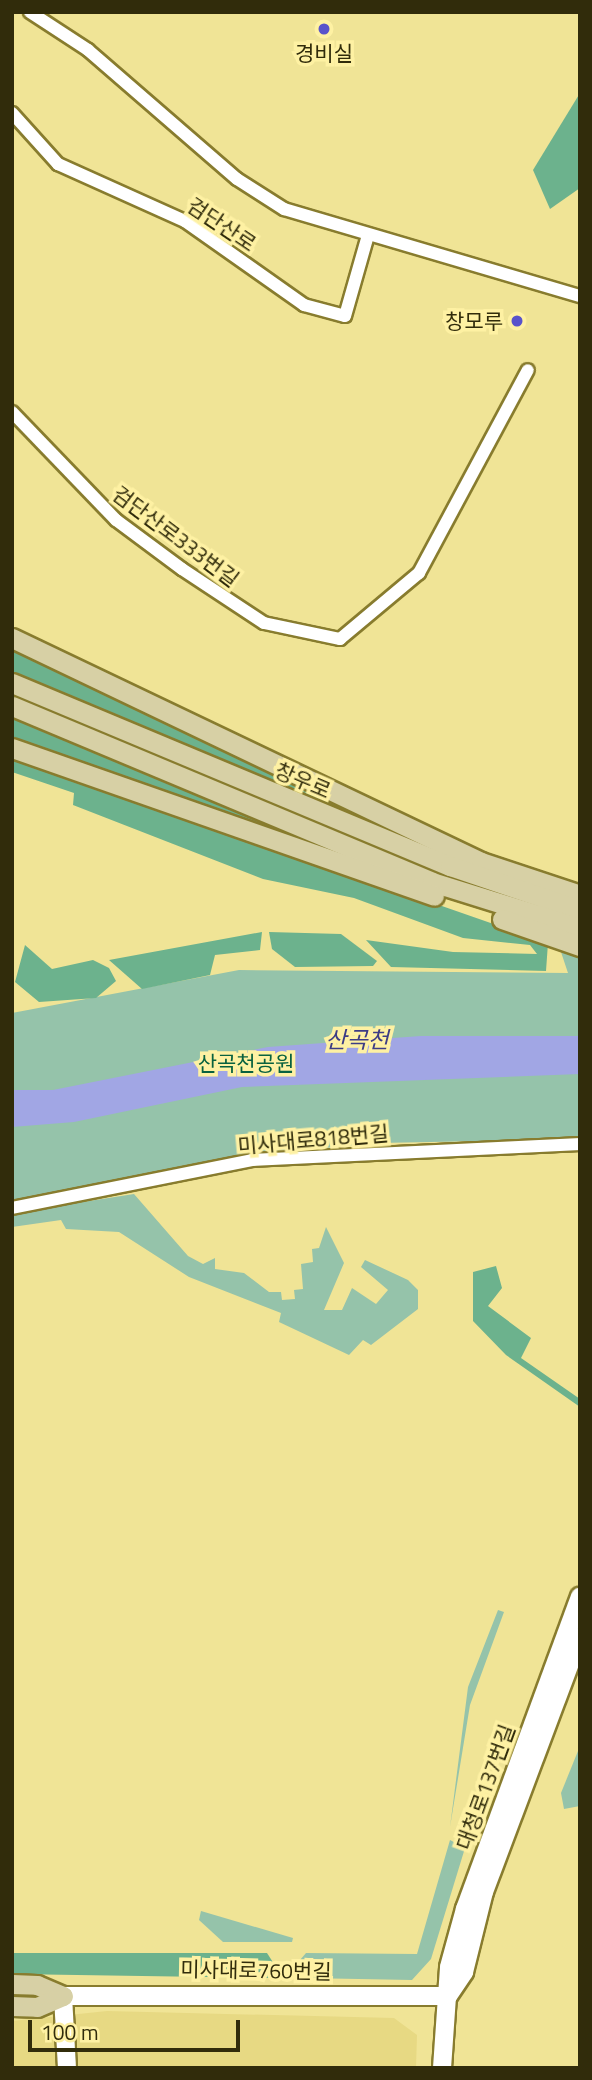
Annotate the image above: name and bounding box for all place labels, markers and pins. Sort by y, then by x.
marker: 경비실 [316,21,332,37]
place label: 경비실 [295,40,353,66]
place label: 창모루 [445,308,503,334]
marker: 창모루 [509,313,525,329]

